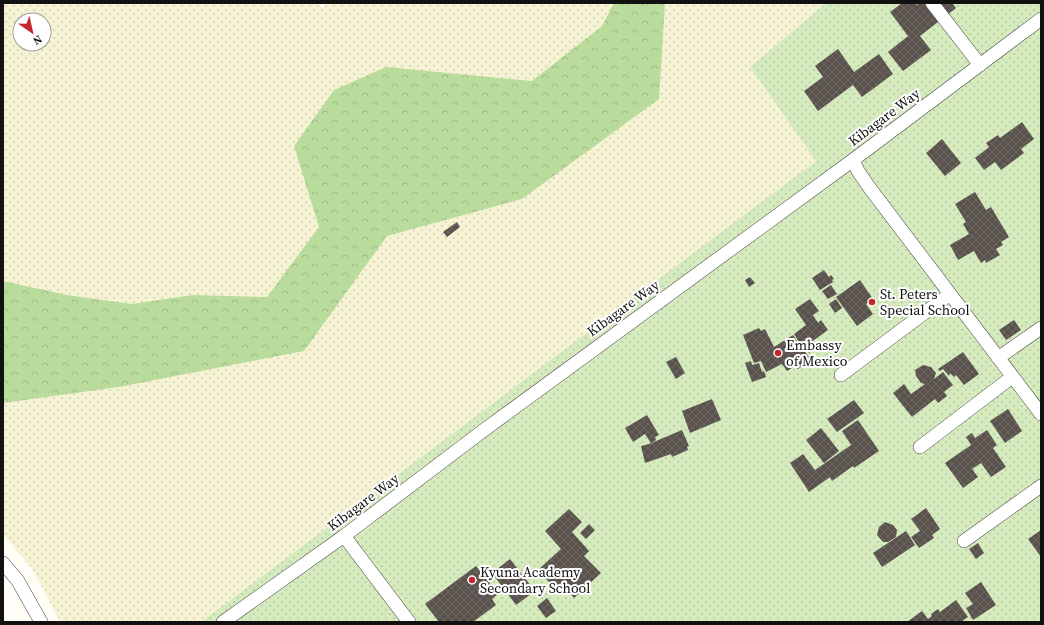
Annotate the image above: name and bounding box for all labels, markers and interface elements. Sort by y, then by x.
north arrow [12,12,52,52]
text: N [30,31,45,48]
street label: Kibagare Way [844,83,925,151]
street label: Kibagare Way [583,274,664,341]
place label: St. Peters Special School [880,284,970,320]
marker: St. Peters Special School [867,297,877,307]
place label: Embassy of Mexico [786,335,848,371]
marker: Embassy of Mexico [773,348,783,358]
street label: Kibagare Way [323,468,404,536]
place label: Kyuna Academy Secondary School [480,562,590,598]
marker: Kyuna Academy Secondary School [467,575,477,585]

